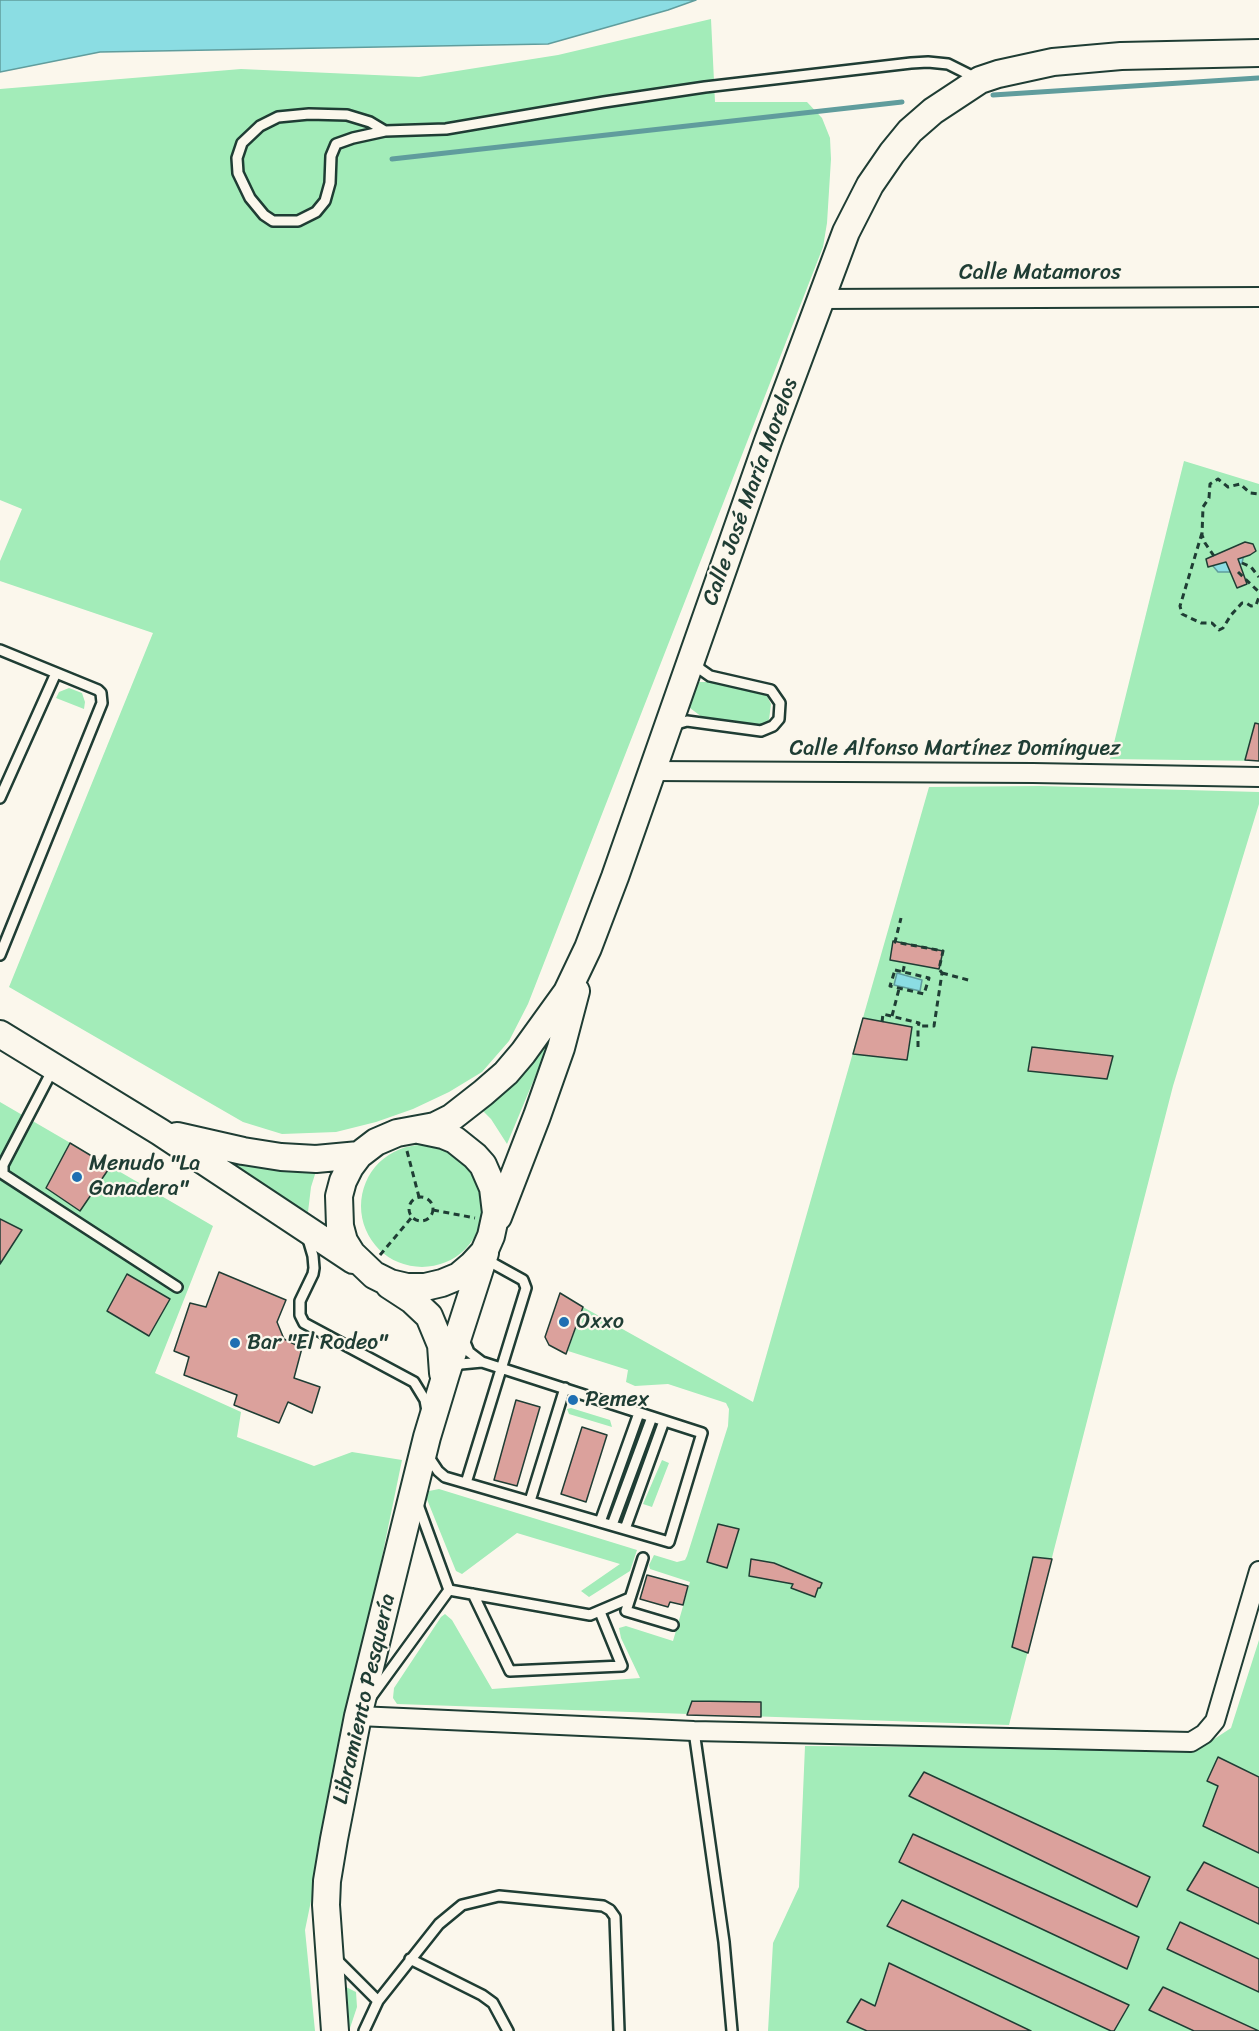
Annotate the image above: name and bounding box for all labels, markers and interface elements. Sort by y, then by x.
street label: Calle Matamoros [959,260,1121,286]
street label: Calle José María Morelos [698,375,804,609]
street label: Calle Alfonso Martínez Domínguez [790,736,1120,762]
place label: Menudo "La Ganadera" [89,1151,200,1202]
marker: Menudo "La Ganadera" [70,1170,84,1184]
place label: Oxxo [576,1309,624,1335]
marker: Oxxo [557,1315,571,1329]
place label: Bar "El Rodeo" [247,1330,387,1356]
marker: Bar "El Rodeo" [228,1336,242,1350]
place label: Pemex [585,1387,649,1413]
marker: Pemex [566,1393,580,1407]
street label: Libramiento Pesquería [328,1591,402,1807]

